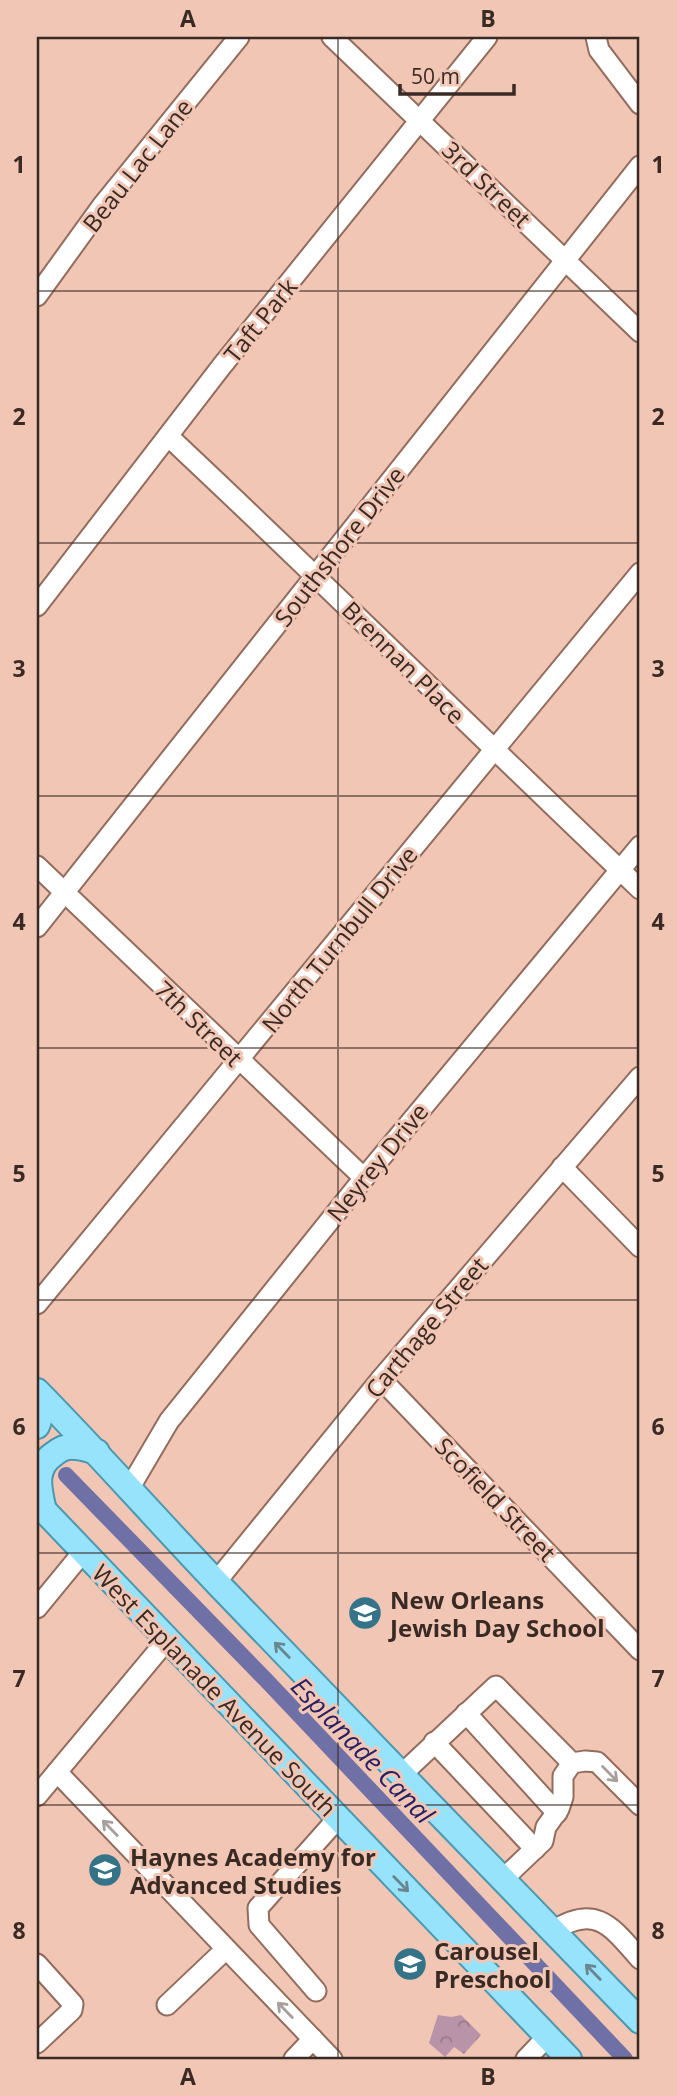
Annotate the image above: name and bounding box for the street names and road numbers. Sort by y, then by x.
street label: Beau Lac Lane [74,91,200,239]
street label: 3rd Street [435,133,539,235]
street label: Taft Park [216,271,304,369]
street label: Southshore Drive [266,459,412,633]
street label: Brennan Place [335,593,473,731]
street label: North Turnbull Drive [254,839,424,1039]
street label: 7th Street [148,973,250,1073]
street label: Neyrey Drive [319,1096,435,1228]
street label: Carthage Street [357,1249,495,1405]
street label: Scofield Street [428,1430,564,1568]
street label: West Esplanade Avenue South [86,1557,344,1823]

